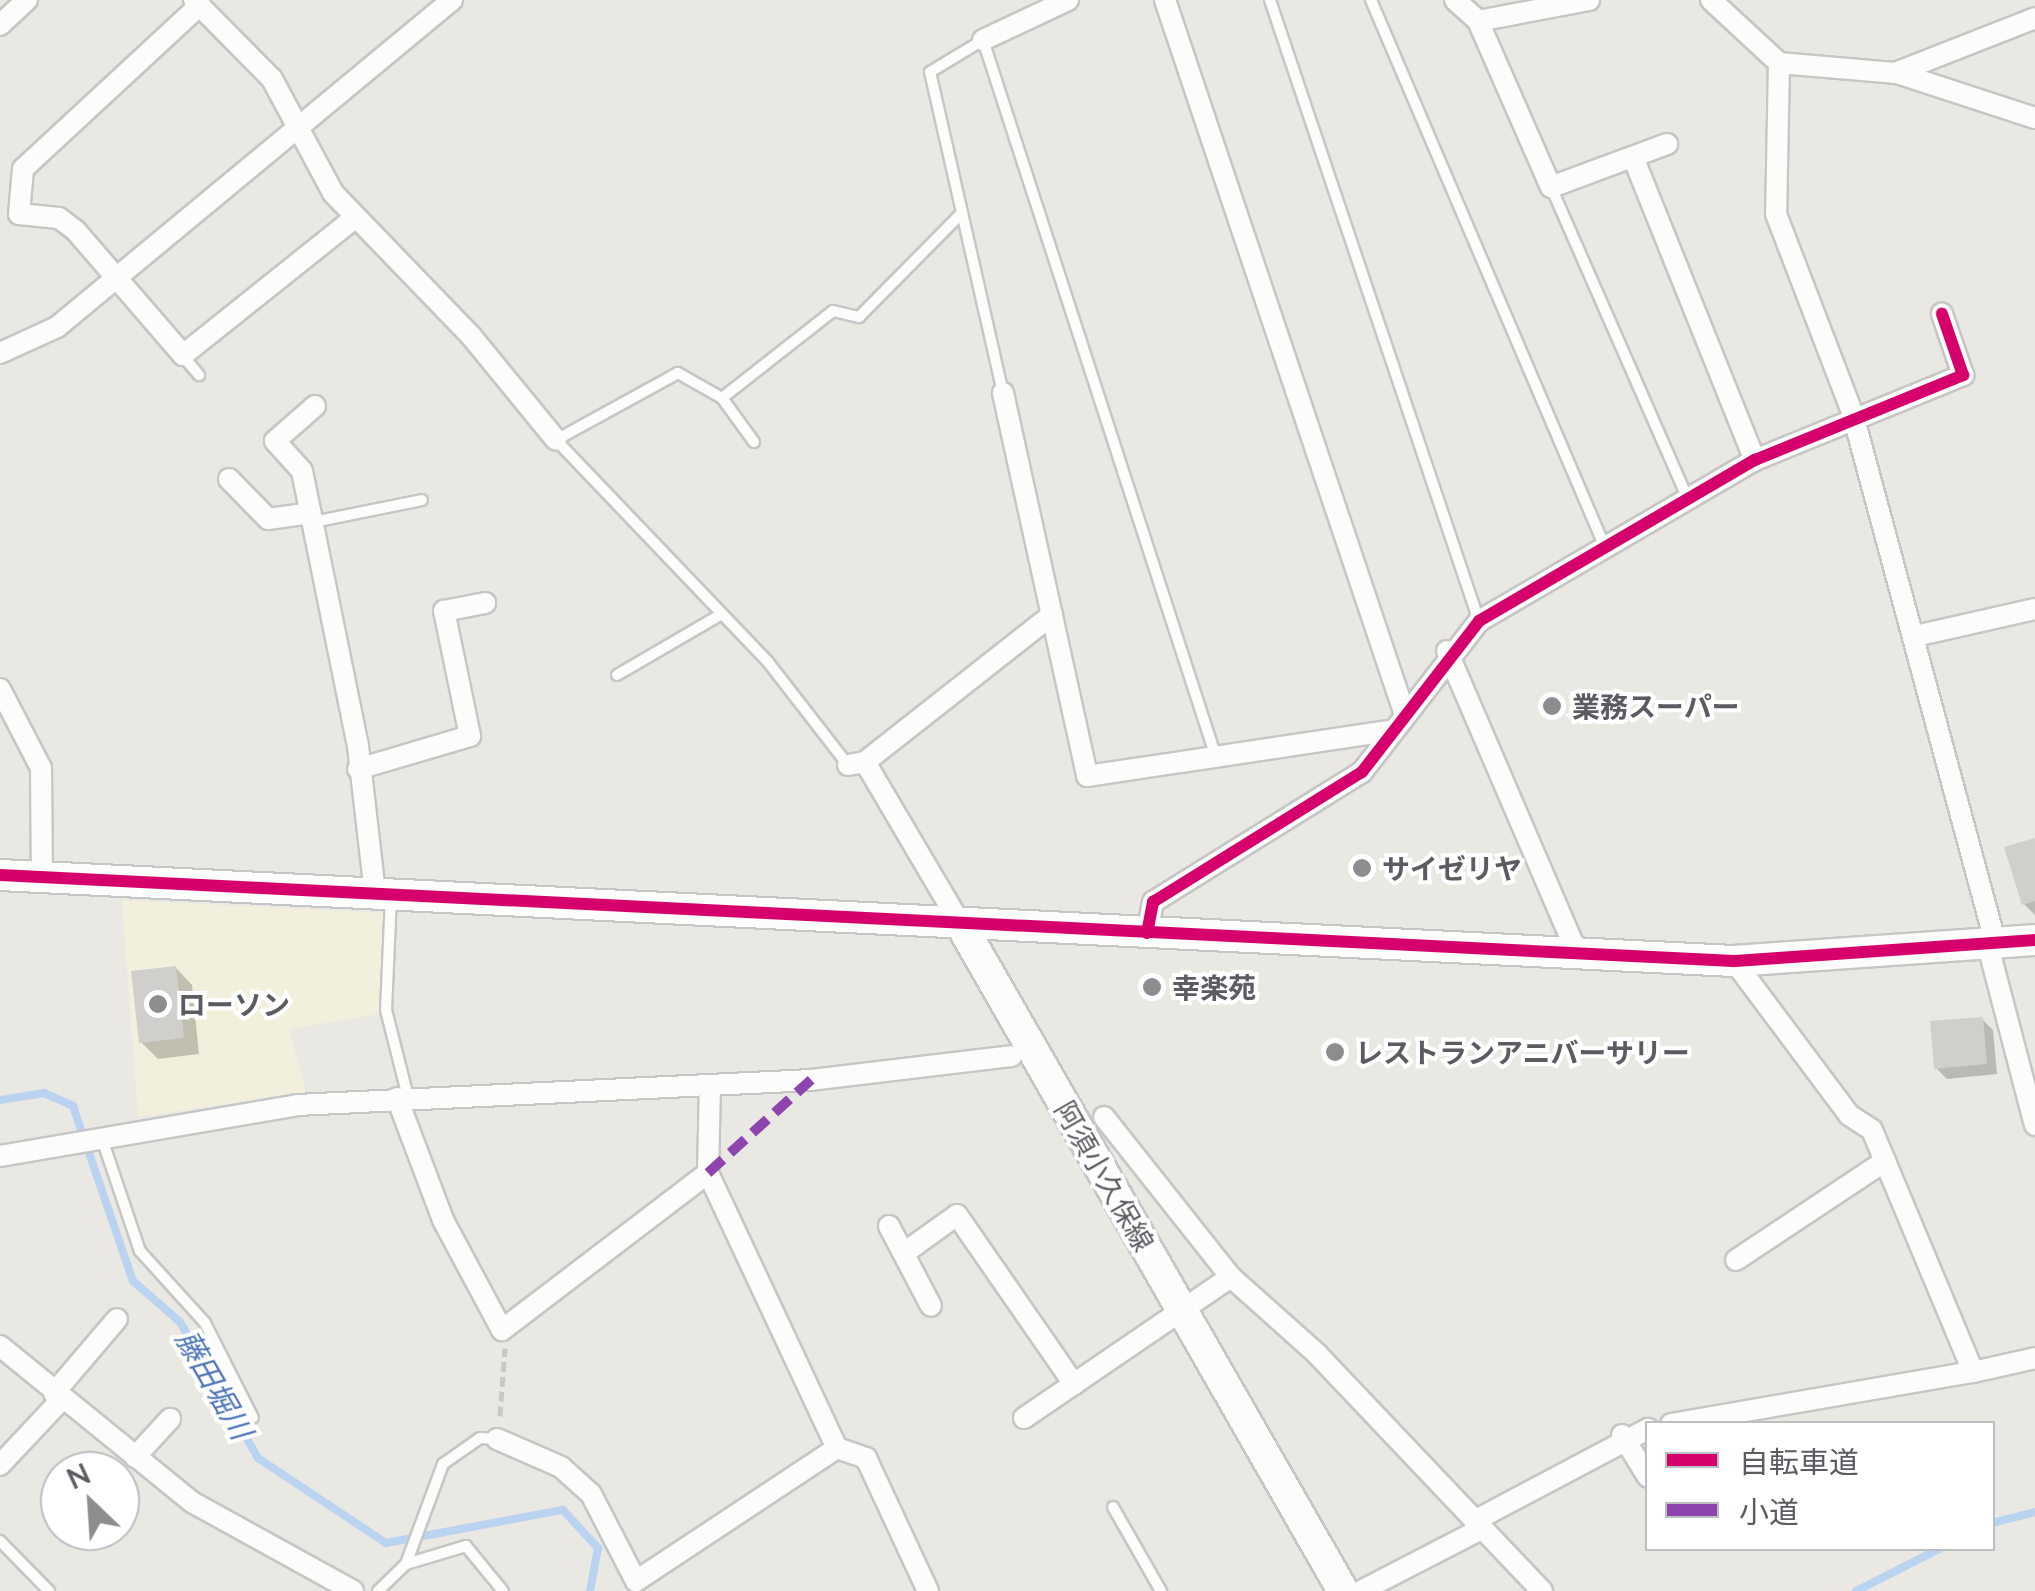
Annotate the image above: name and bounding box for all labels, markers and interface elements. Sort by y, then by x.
place label: 業務スーパー [1572,689,1740,723]
marker: 業務スーパー [1541,695,1563,717]
place label: サイゼリヤ [1382,851,1522,885]
marker: サイゼリヤ [1351,857,1373,879]
place label: 幸楽苑 [1172,970,1256,1004]
marker: 幸楽苑 [1141,976,1163,998]
place label: ローソン [178,987,290,1021]
marker: ローソン [147,993,169,1015]
place label: レストランアニバーサリー [1355,1035,1691,1069]
marker: レストランアニバーサリー [1324,1041,1346,1063]
street label: 阿須小久保線 [1048,1095,1162,1257]
water label: 藤田堀川 [169,1323,261,1445]
legend [1645,1421,1995,1551]
text: 自転車道 [1739,1443,1859,1479]
north arrow [40,1451,140,1551]
text: N [61,1456,95,1496]
text: 小道 [1739,1493,1799,1529]

